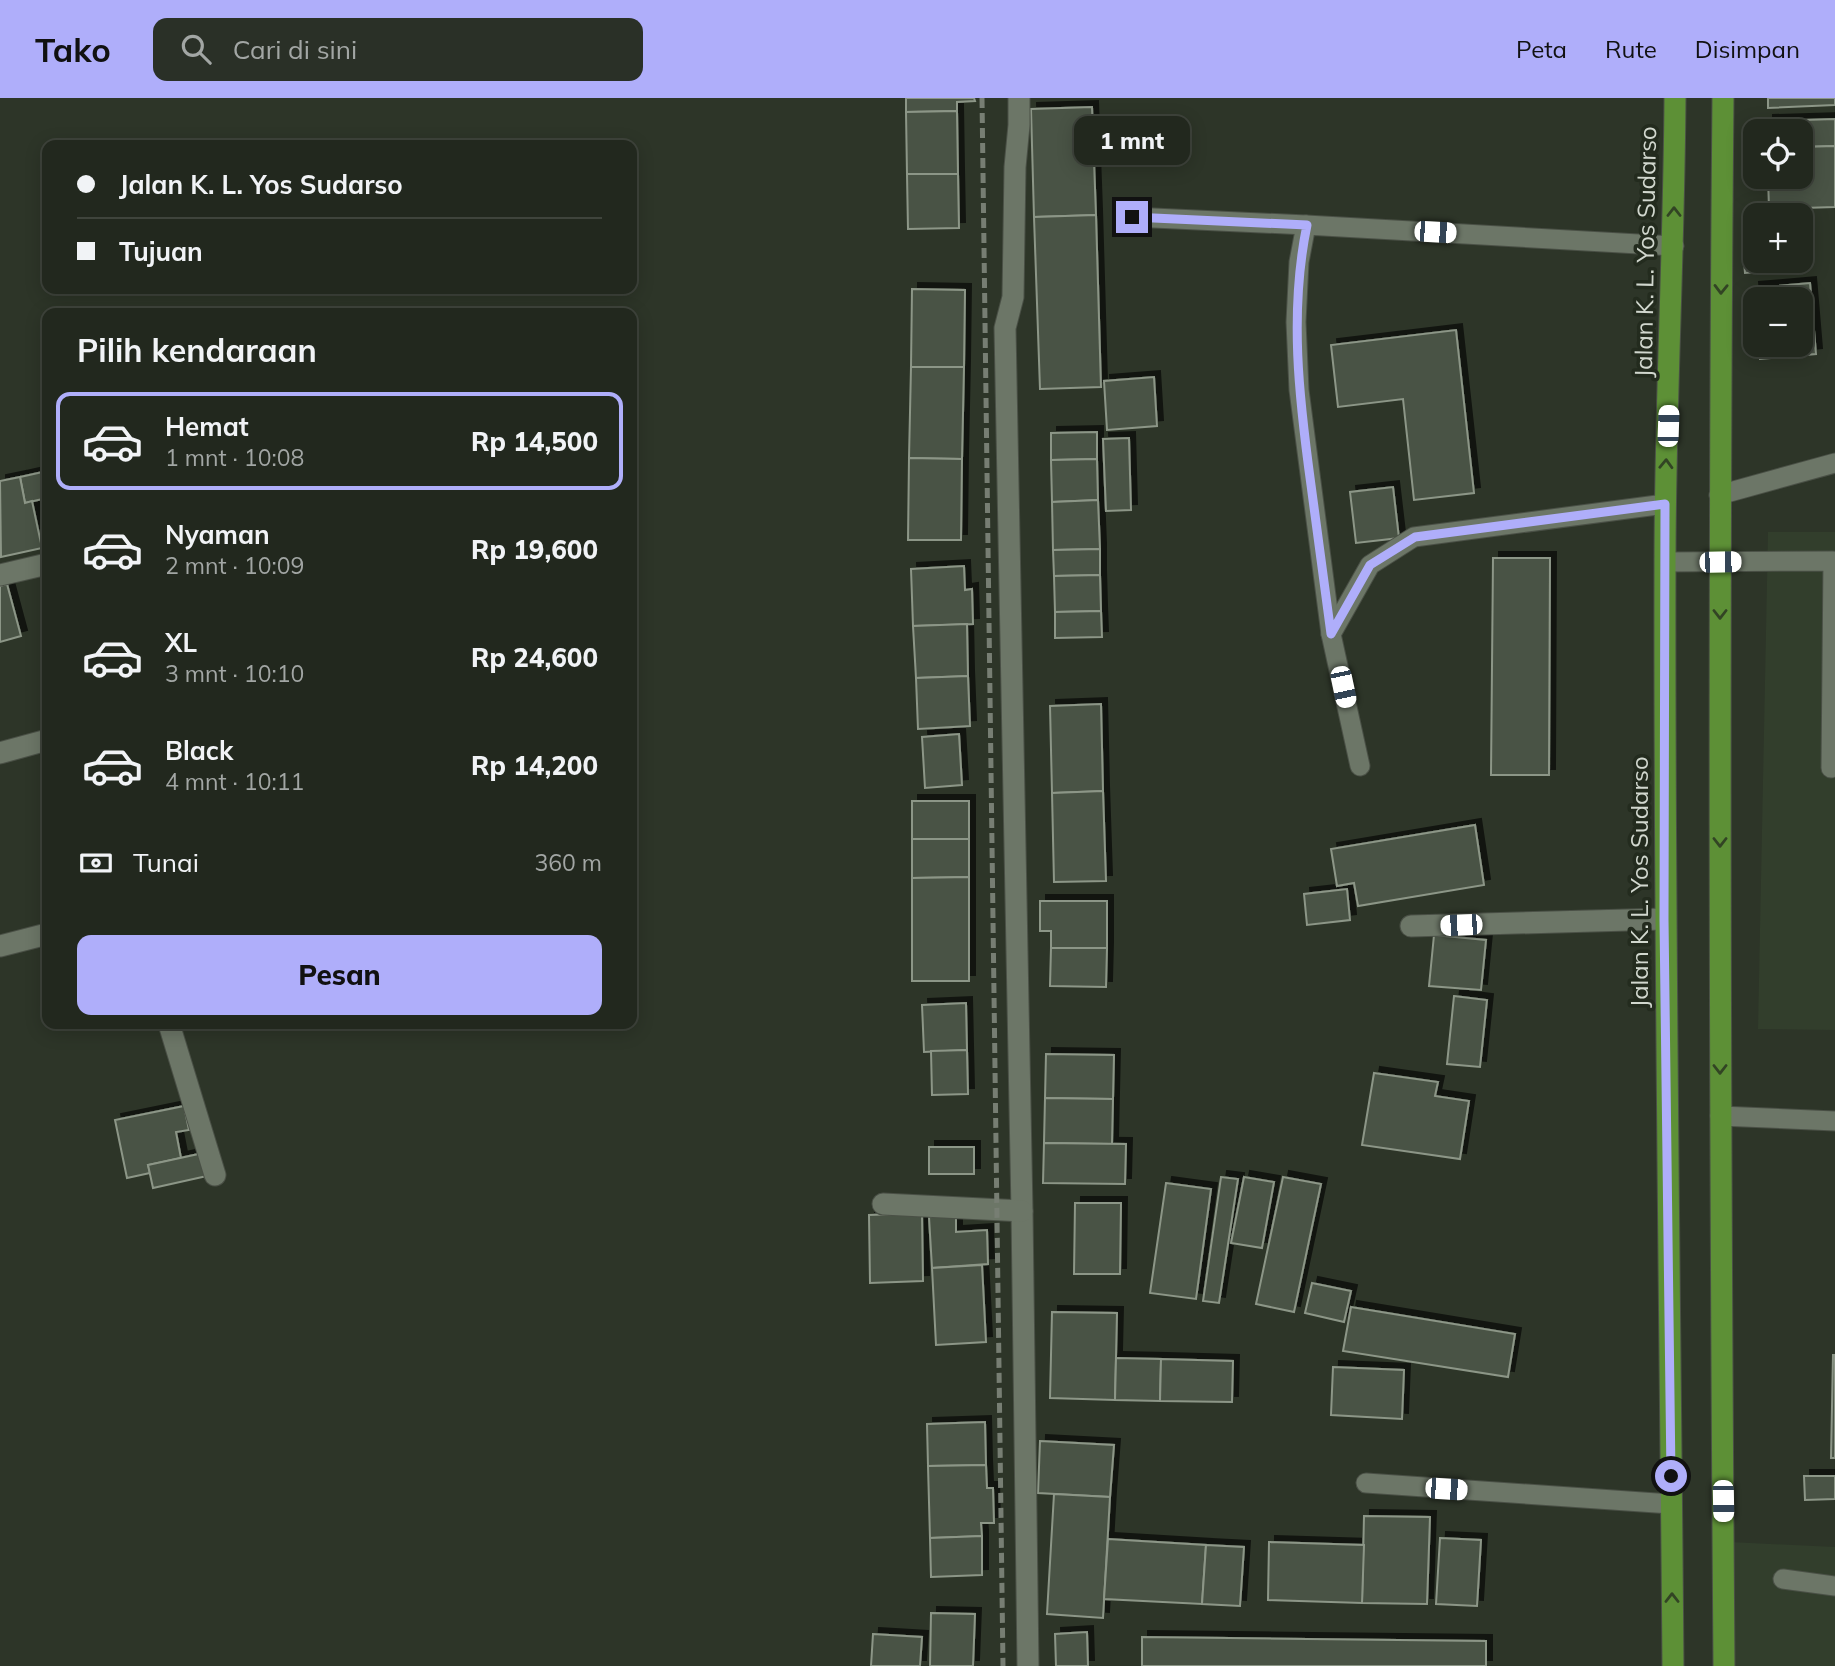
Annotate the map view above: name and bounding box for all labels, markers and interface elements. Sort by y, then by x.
search box [153,18,643,81]
text: Tako [35,29,111,70]
icon: search [177,30,215,68]
text: Cari di sini [233,33,357,66]
text: Peta [1516,34,1567,64]
text: Rute [1605,34,1657,64]
text: Disimpan [1695,34,1800,64]
callout: 1 mnt [1074,116,1190,164]
map controls [1743,119,1813,357]
button: locate [1743,119,1813,189]
text: 1 mnt [1100,126,1164,155]
street label: Jalan K. L. Yos Sudarso [1628,126,1662,378]
text: Jalan K. L. Yos Sudarso [119,168,403,201]
route end [1116,201,1148,233]
button: + [1743,203,1813,273]
one-way arrow [1666,206,1682,217]
car [1414,220,1457,244]
text: Tujuan [119,235,203,268]
one-way arrow [1713,284,1729,294]
button: − [1743,287,1813,357]
text: Pilih kendaraan [77,330,317,370]
car [1657,405,1680,447]
icon: car [81,410,144,473]
text: Hemat [165,410,249,443]
text: Rp 14,500 [471,425,598,458]
text: 1 mnt · 10:08 [165,443,304,472]
one-way arrow [1659,458,1674,469]
icon: car [81,518,144,581]
text: Nyaman [165,518,270,551]
text: Rp 19,600 [471,533,598,566]
text: 2 mnt · 10:09 [165,551,304,580]
car [1699,551,1742,573]
one-way arrow [1712,609,1728,620]
icon: car [81,626,144,689]
text: XL [165,626,197,659]
text: Rp 24,600 [471,641,598,674]
text: 3 mnt · 10:10 [165,659,304,688]
car [1329,664,1358,710]
icon: car [81,734,144,797]
text: Black [165,734,233,767]
text: Rp 14,200 [471,749,598,782]
street label: Jalan K. L. Yos Sudarso [1624,756,1654,1008]
text: 4 mnt · 10:11 [165,767,304,796]
one-way arrow [1712,837,1728,847]
icon: cash [77,844,115,882]
text: Tunai [133,846,199,879]
text: 360 m [534,848,602,877]
car [1440,914,1483,936]
button: Pesan [77,935,602,1015]
one-way arrow [1712,1064,1728,1075]
route start [1655,1460,1687,1492]
car [1425,1477,1468,1501]
car [1713,1480,1734,1522]
one-way arrow [1664,1592,1680,1603]

